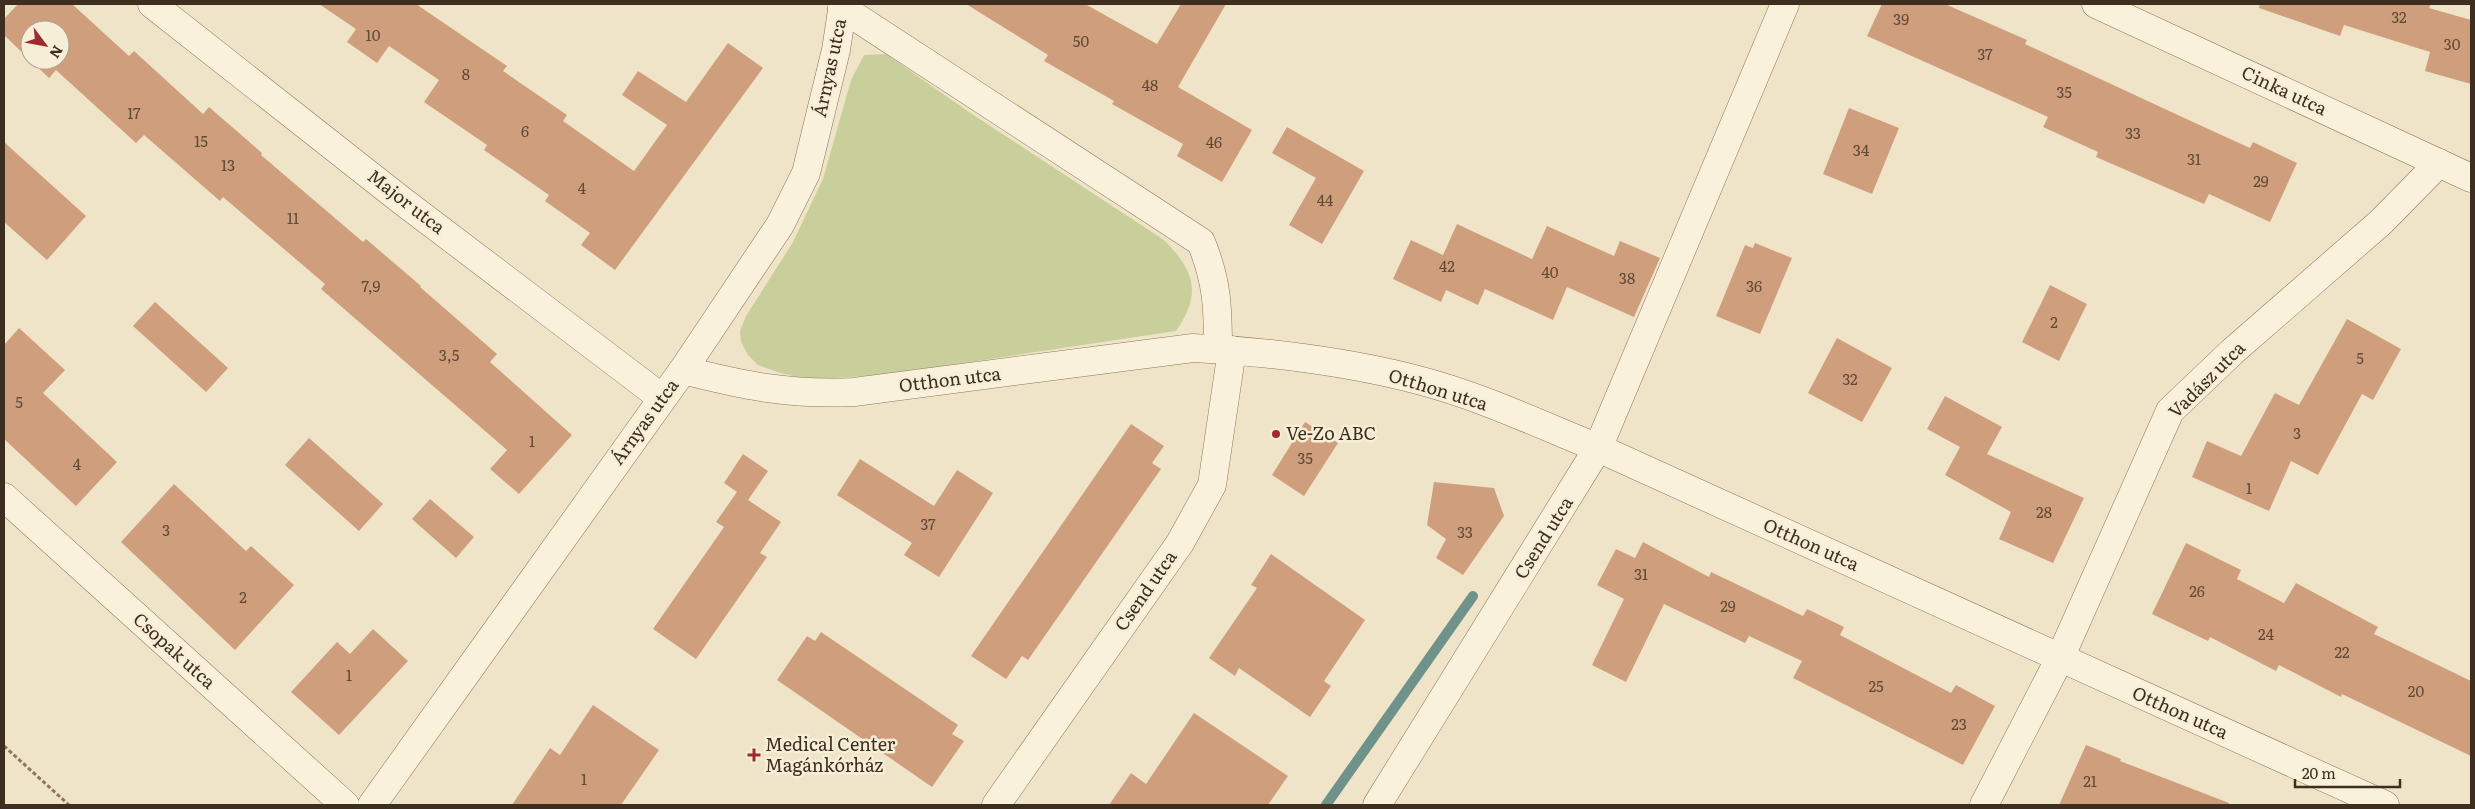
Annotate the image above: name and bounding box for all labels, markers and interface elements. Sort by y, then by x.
house number: 32 [2391,5,2407,28]
house number: 39 [1893,7,1909,30]
street label: Árnyas utca [805,15,852,120]
north arrow [20,20,70,70]
house number: 10 [366,23,381,46]
house number: 50 [1073,29,1089,52]
house number: 30 [2444,32,2461,55]
text: N [45,42,68,63]
house number: 37 [1977,42,1993,65]
street label: Cinka utca [2237,58,2332,121]
house number: 8 [462,62,470,85]
house number: 48 [1142,73,1158,96]
house number: 35 [2056,80,2072,103]
house number: 17 [127,101,141,124]
house number: 6 [521,119,529,142]
house number: 33 [2125,121,2141,144]
house number: 15 [194,129,208,152]
house number: 46 [1206,130,1222,153]
house number: 34 [1853,138,1869,161]
house number: 31 [2187,147,2201,170]
house number: 13 [221,153,235,176]
street label: Major utca [362,162,452,240]
house number: 29 [2253,169,2269,192]
house number: 4 [578,176,586,199]
house number: 44 [1317,188,1333,211]
house number: 11 [287,206,299,229]
house number: 42 [1439,254,1455,277]
house number: 40 [1542,260,1559,283]
house number: 38 [1619,266,1635,289]
house number: 7,9 [362,274,381,297]
house number: 36 [1746,274,1762,297]
house number: 2 [2050,310,2058,333]
street label: Vadász utca [2161,334,2251,424]
house number: 3,5 [439,343,460,366]
house number: 5 [2356,346,2364,369]
street label: Otthon utca [897,359,1003,398]
street label: Otthon utca [1385,361,1492,417]
house number: 32 [1842,367,1858,390]
street label: Árnyas utca [603,372,684,470]
house number: 5 [15,390,23,413]
place label: Ve-Zo ABC [1286,419,1376,446]
house number: 3 [2293,421,2301,444]
marker: Ve-Zo ABC [1270,428,1282,440]
house number: 1 [529,429,535,452]
house number: 35 [1297,446,1313,469]
house number: 4 [73,452,81,475]
house number: 1 [2246,476,2252,499]
street label: Csend utca [1507,490,1579,584]
house number: 28 [2036,500,2052,523]
street label: Otthon utca [1759,510,1864,577]
house number: 37 [920,512,936,535]
house number: 3 [162,518,170,541]
house number: 33 [1457,520,1473,543]
street label: Csend utca [1107,544,1183,636]
house number: 31 [1634,562,1648,585]
house number: 26 [2189,579,2205,602]
house number: 2 [239,585,247,608]
house number: 29 [1720,594,1736,617]
street label: Csopak utca [128,605,223,695]
house number: 24 [2258,622,2274,645]
house number: 22 [2334,640,2350,663]
house number: 1 [346,663,352,686]
house number: 25 [1868,674,1884,697]
street label: Otthon utca [2128,678,2233,745]
house number: 20 [2408,679,2424,702]
house number: 23 [1951,712,1967,735]
place label: Medical Center Magánkórház [765,730,896,778]
marker: Medical Center Magánkórház [747,748,761,762]
scale bar [2295,756,2400,788]
text: 20 m [2302,761,2336,784]
house number: 1 [581,767,587,790]
house number: 21 [2083,769,2097,792]

